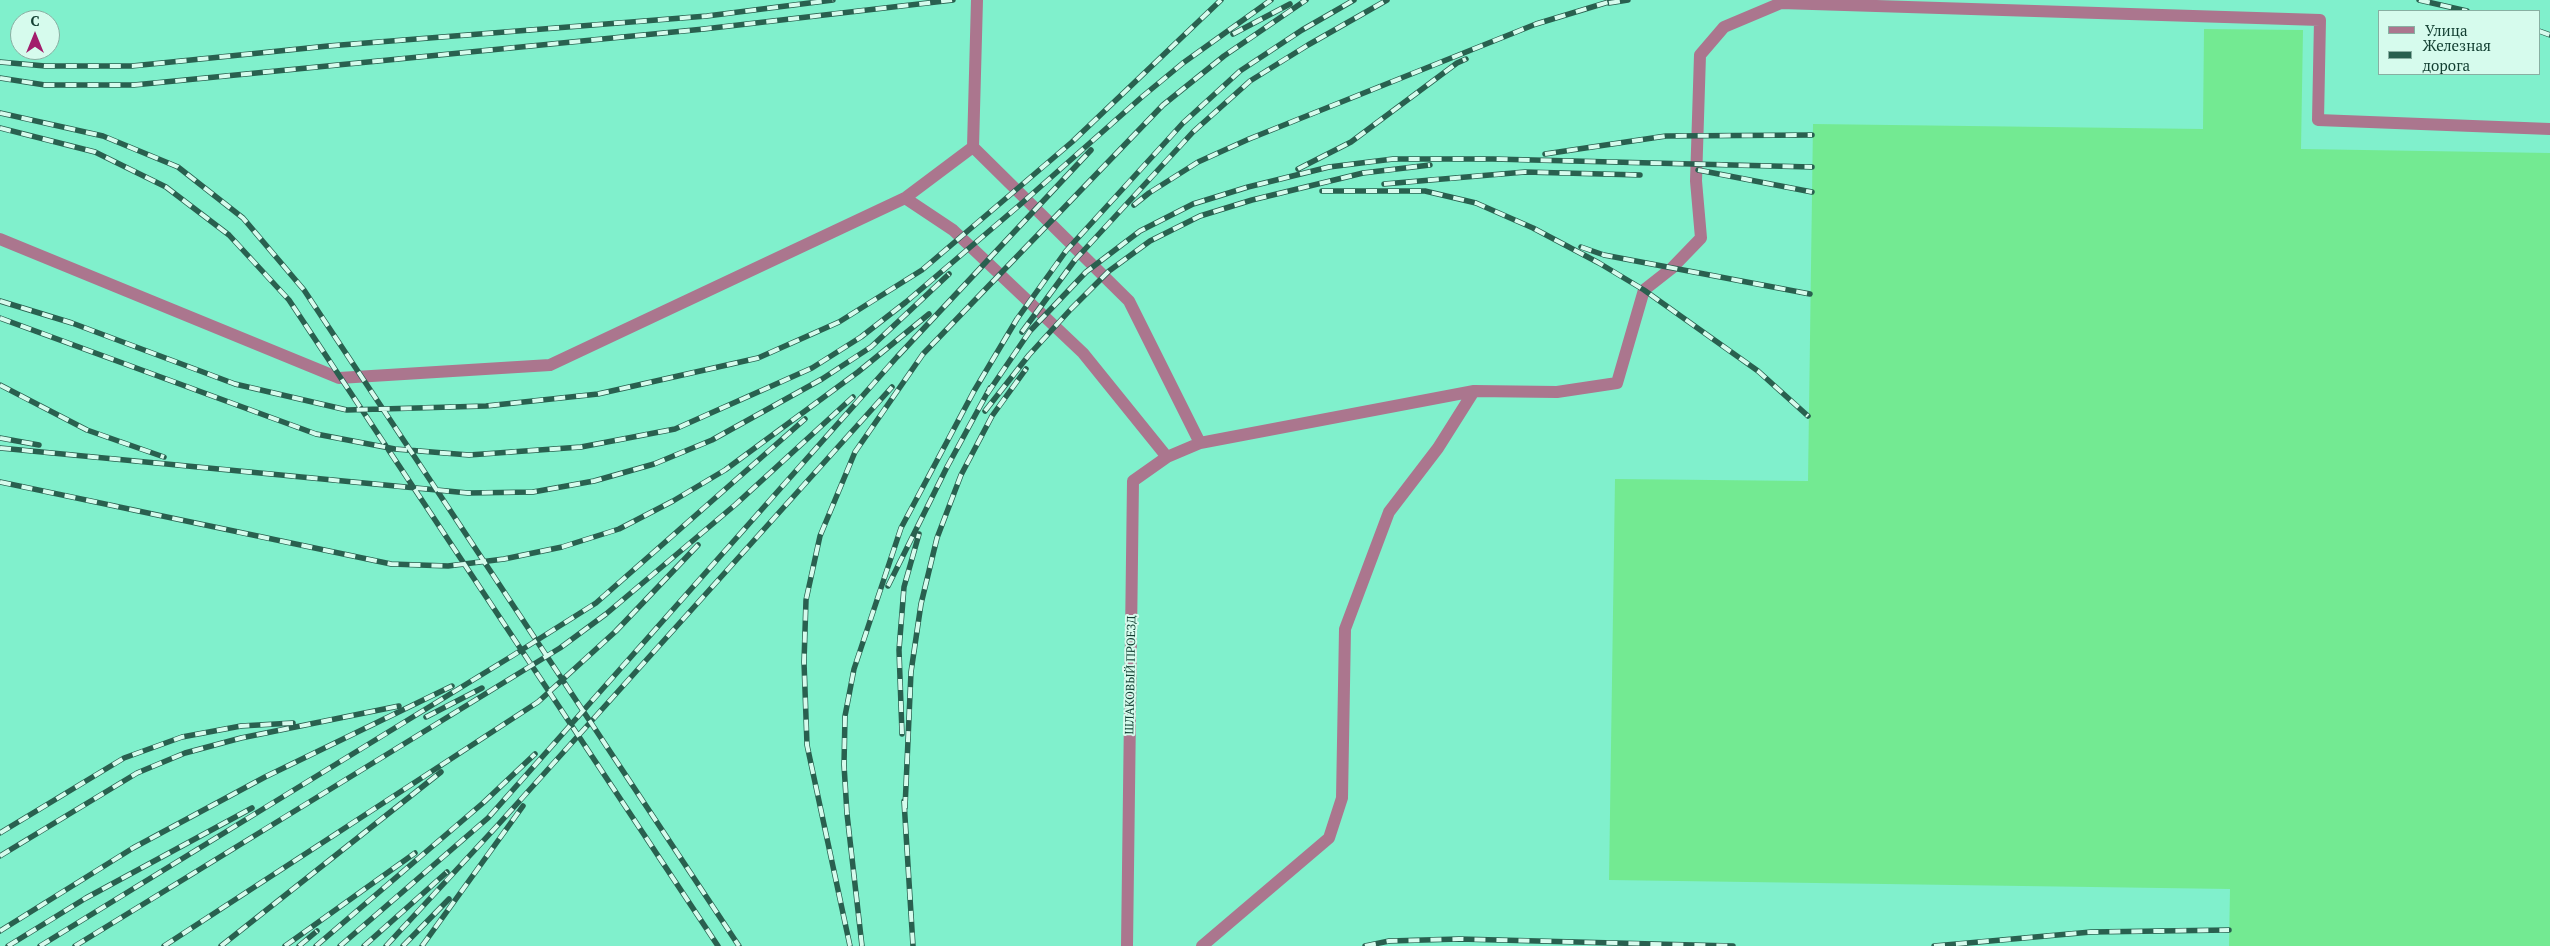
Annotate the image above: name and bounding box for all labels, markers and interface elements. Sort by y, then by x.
north arrow [10,10,60,60]
legend [2378,10,2540,75]
text: С [30,11,40,30]
text: Улица [2425,20,2468,40]
text: Железная дорога [2422,35,2491,75]
street label: ШЛАКОВЫЙ ПРОЕЗД [1123,615,1139,735]

